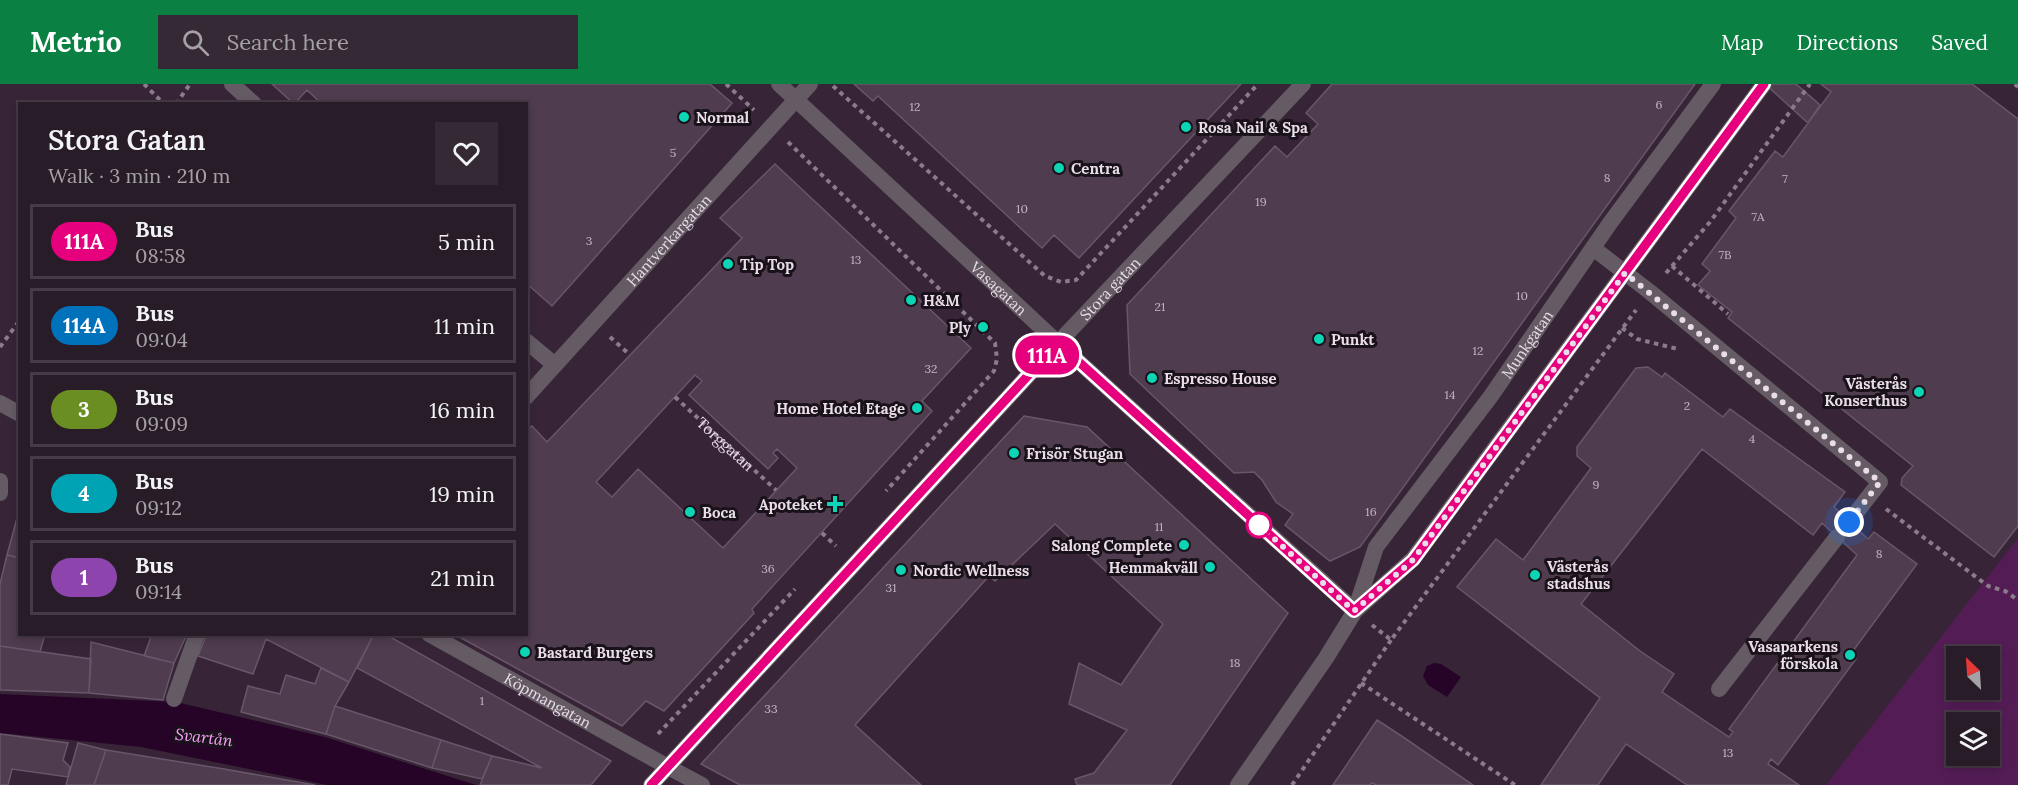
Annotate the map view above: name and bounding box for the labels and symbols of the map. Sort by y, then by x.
house number: 6 [1656,97,1663,112]
house number: 12 [910,99,920,114]
place label: Normal [696,108,750,127]
marker: Normal [677,110,691,124]
place label: Rosa Nail & Spa [1198,118,1308,137]
marker: Rosa Nail & Spa [1179,120,1193,134]
house number: 5 [670,145,676,160]
place label: Centra [1071,159,1120,178]
marker: Centra [1052,161,1066,175]
house number: 8 [1604,170,1611,185]
house number: 7 [1782,171,1788,186]
street label: Hantverkargatan [622,190,715,290]
house number: 19 [1255,194,1267,209]
house number: 10 [1016,201,1028,216]
house number: 7A [1752,209,1765,224]
house number: 3 [586,233,593,248]
house number: 7B [1719,247,1732,262]
house number: 13 [850,252,862,267]
street label: Stora gatan [1075,253,1144,324]
place label: Tip Top [740,255,794,274]
street label: Vasagatan [966,256,1031,319]
marker: Tip Top [721,257,735,271]
house number: 10 [1516,288,1528,303]
place label: H&M [923,291,960,310]
marker: H&M [904,293,918,307]
house number: 21 [1155,299,1165,314]
street label: Munkgatan [1497,306,1557,382]
place label: Ply [949,318,972,337]
marker: Ply [976,320,990,334]
place label: Punkt [1331,330,1375,349]
marker: Punkt [1312,332,1326,346]
line badge: 111A [1005,336,1089,374]
house number: 12 [1473,343,1483,358]
house number: 32 [924,361,938,376]
place label: Espresso House [1164,369,1277,388]
marker: Espresso House [1145,371,1159,385]
place label: Västerås Konserthus [1824,374,1907,410]
marker: Västerås Konserthus [1912,385,1926,399]
house number: 14 [1445,387,1456,402]
house number: 2 [1684,398,1690,413]
place label: Home Hotel Etage [776,399,905,418]
marker: Home Hotel Etage [910,401,924,415]
street label: Torggatan [693,413,758,475]
house number: 4 [1749,431,1756,446]
place label: Frisör Stugan [1026,444,1124,463]
marker: Frisör Stugan [1007,446,1021,460]
house number: 9 [1593,477,1600,492]
place label: Apoteket [759,495,824,514]
marker: Apoteket [828,497,842,511]
place label: Boca [702,503,736,522]
house number: 16 [1365,504,1377,519]
marker: Boca [683,505,697,519]
your location [1834,507,1864,537]
unlabelled marker [1246,512,1272,538]
house number: 11 [1155,519,1163,534]
place label: Salong Complete [1052,536,1172,555]
marker: Salong Complete [1177,538,1191,552]
house number: 8 [1876,546,1883,561]
place label: Västerås stadshus [1547,557,1610,593]
place label: Hemmakväll [1109,558,1198,577]
marker: Hemmakväll [1203,560,1217,574]
house number: 36 [761,561,775,576]
place label: Nordic Wellness [913,561,1029,580]
marker: Nordic Wellness [894,563,908,577]
marker: Västerås stadshus [1528,568,1542,582]
house number: 31 [885,580,897,595]
place label: Vasaparkens förskola [1748,637,1838,673]
place label: Bastard Burgers [537,643,653,662]
marker: Bastard Burgers [518,645,532,659]
north arrow [1946,646,2000,700]
marker: Vasaparkens förskola [1843,648,1857,662]
house number: 18 [1229,655,1241,670]
street label: Köpmangatan [501,668,595,732]
house number: 1 [480,693,484,708]
house number: 33 [764,701,778,716]
water label: Svartån [174,724,234,750]
house number: 13 [1722,745,1734,760]

